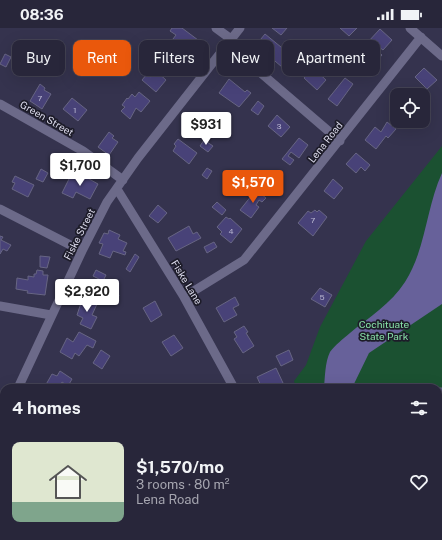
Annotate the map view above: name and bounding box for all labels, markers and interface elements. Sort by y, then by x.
text: 08:36 [20,6,64,23]
chip: Buy [12,40,65,76]
chip: Rent [73,40,131,76]
chip: Filters [139,40,209,76]
chip: New [217,40,274,76]
chip: Apartment [282,40,380,76]
map controls [390,88,430,128]
button: locate [390,88,430,128]
house number: 7 [38,93,43,103]
street label: Green Street [18,98,76,138]
house number: 1 [73,105,77,115]
pin: $931 [182,112,230,146]
text: $931 [190,117,222,132]
street label: Lena Road [305,119,345,165]
house number: 3 [276,121,282,131]
pin: $1,700 [47,153,113,187]
text: $1,700 [59,158,101,173]
pin: $1,570 [220,170,286,204]
text: $1,570 [231,175,275,190]
street label: Fiske Street [61,206,97,262]
house number: 7 [311,215,316,225]
house number: 4 [228,226,234,236]
street label: Fiske Lane [169,258,205,307]
pin: $2,920 [54,279,120,313]
text: $2,920 [64,284,110,299]
house number: 5 [319,292,325,302]
park label: Cochituate State Park [359,318,410,342]
icon: filters [408,397,430,419]
text: 4 homes [12,398,81,418]
text: $1,570/mo [136,457,224,477]
icon: home [44,458,92,506]
icon: heart [408,471,430,493]
text: 3 rooms · 80 m² [136,477,229,492]
text: Lena Road [136,492,199,507]

